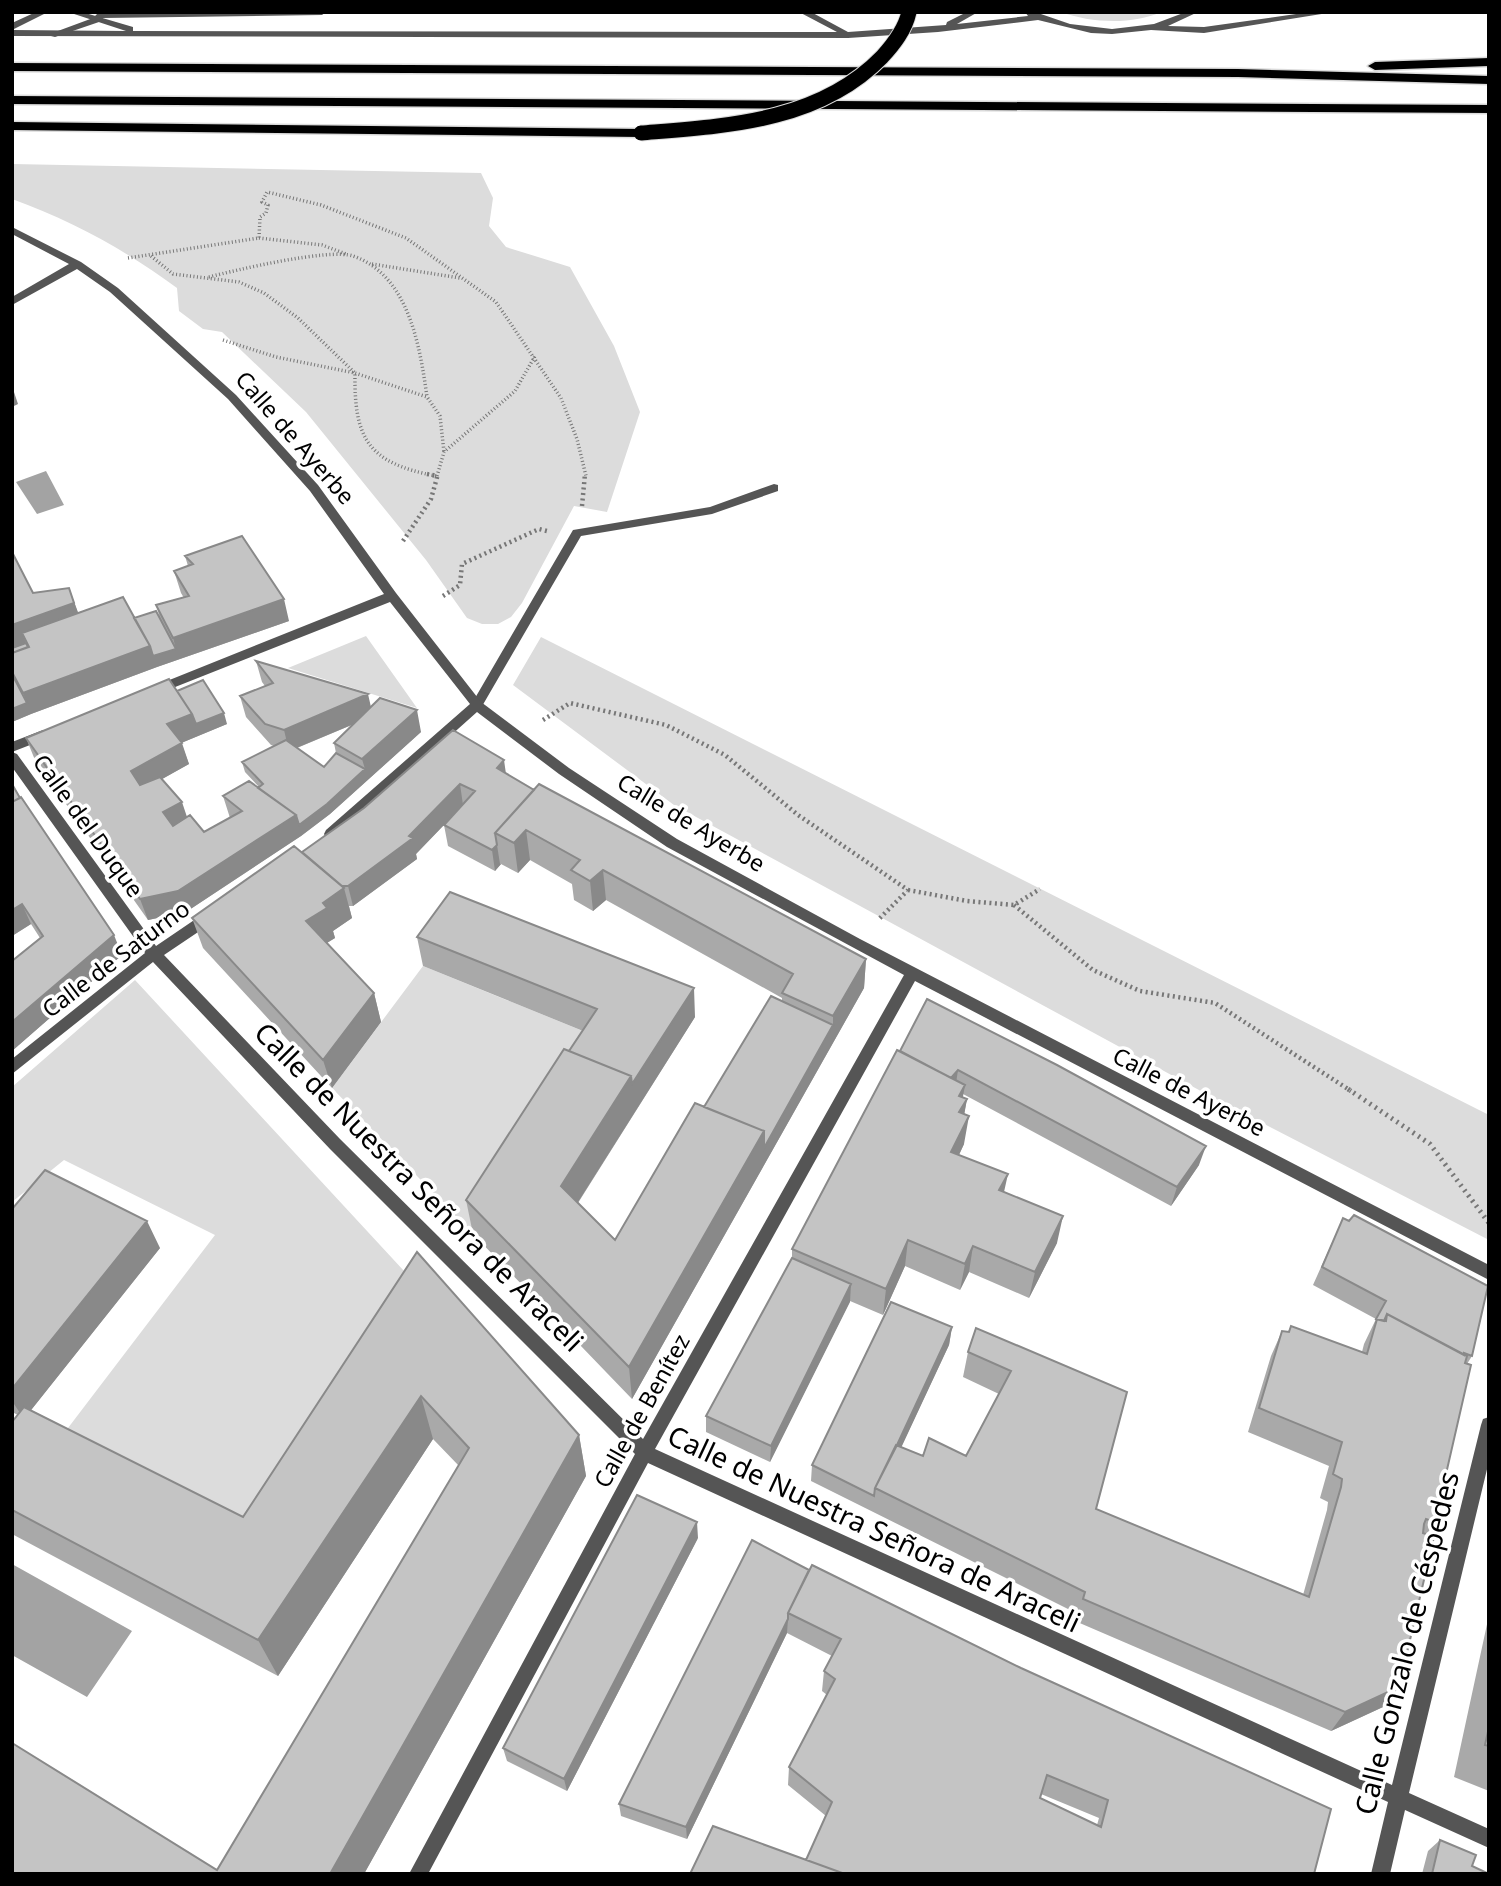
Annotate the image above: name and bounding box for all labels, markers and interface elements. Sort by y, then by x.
street label: Calle de Ayerbe [229,364,363,511]
street label: Calle del Duque [26,747,152,903]
street label: Calle de Ayerbe [612,765,771,879]
street label: Calle de Saturno [35,892,196,1024]
street label: Calle de Nuestra Señora de Araceli [247,1013,593,1359]
street label: Calle de Ayerbe [1108,1039,1271,1143]
street label: Calle de Benítez [586,1328,697,1493]
street label: Calle de Nuestra Señora de Araceli [662,1416,1087,1641]
street label: Calle Gonzalo de Céspedes [1345,1467,1467,1818]

